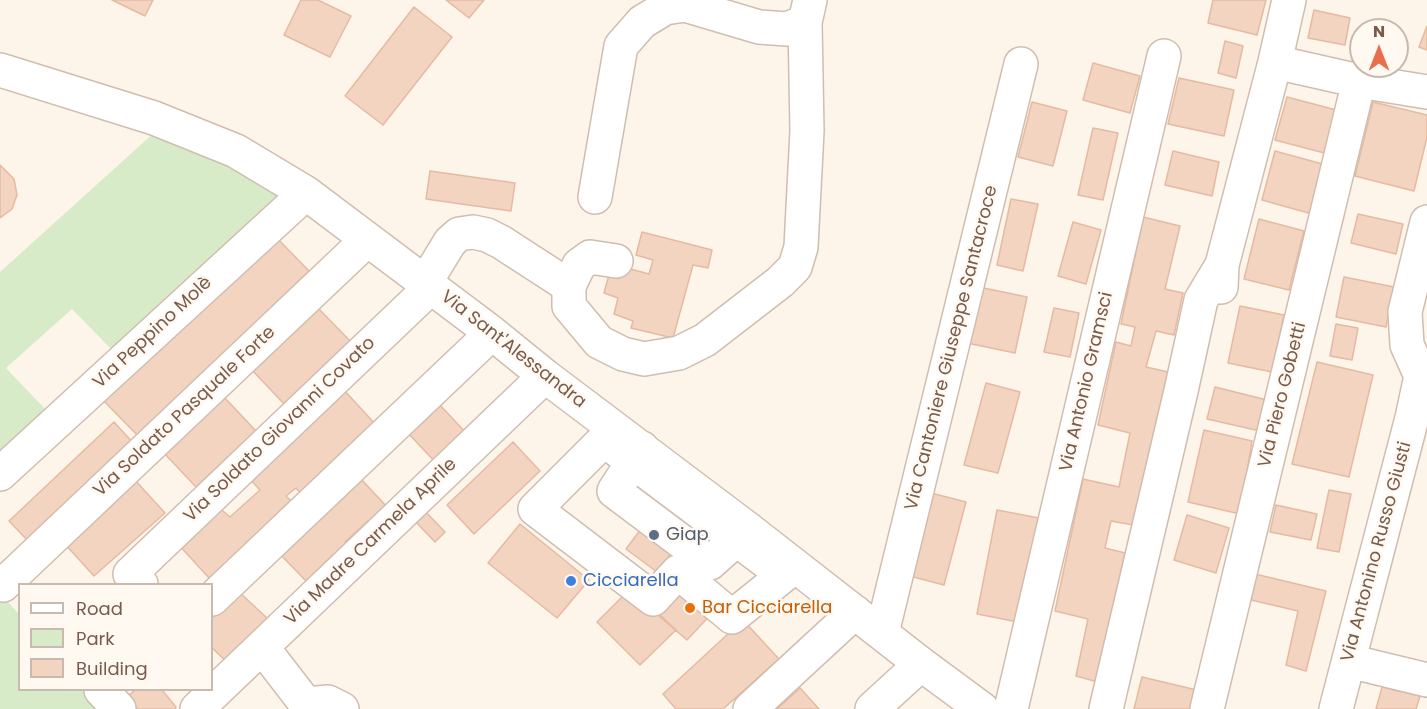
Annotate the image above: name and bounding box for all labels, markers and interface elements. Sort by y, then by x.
north arrow [1349,18,1409,78]
text: N [1373,20,1385,43]
street label: Via Cantoniere Giuseppe Santacroce [901,183,1003,513]
street label: Via Peppino Molè [89,272,217,394]
street label: Via Sant'Alessandra [436,287,590,413]
street label: Via Antonio Gramsci [1056,290,1118,474]
street label: Via Piero Gobetti [1254,320,1312,470]
street label: Via Soldato Pasquale Forte [90,322,280,502]
street label: Via Soldato Giovanni Covato [180,333,380,527]
street label: Via Antonino Russo Giusti [1337,440,1417,664]
street label: Via Madre Carmela Aprile [280,454,462,630]
place label: Giap [666,524,709,546]
marker: Giap [647,528,661,542]
place label: Cicciarella [583,570,679,592]
marker: Cicciarella [564,574,578,588]
legend [18,583,213,691]
text: Road [76,596,123,621]
place label: Bar Cicciarella [702,597,832,619]
marker: Bar Cicciarella [683,601,697,615]
text: Park [76,626,115,651]
text: Building [76,656,148,681]

